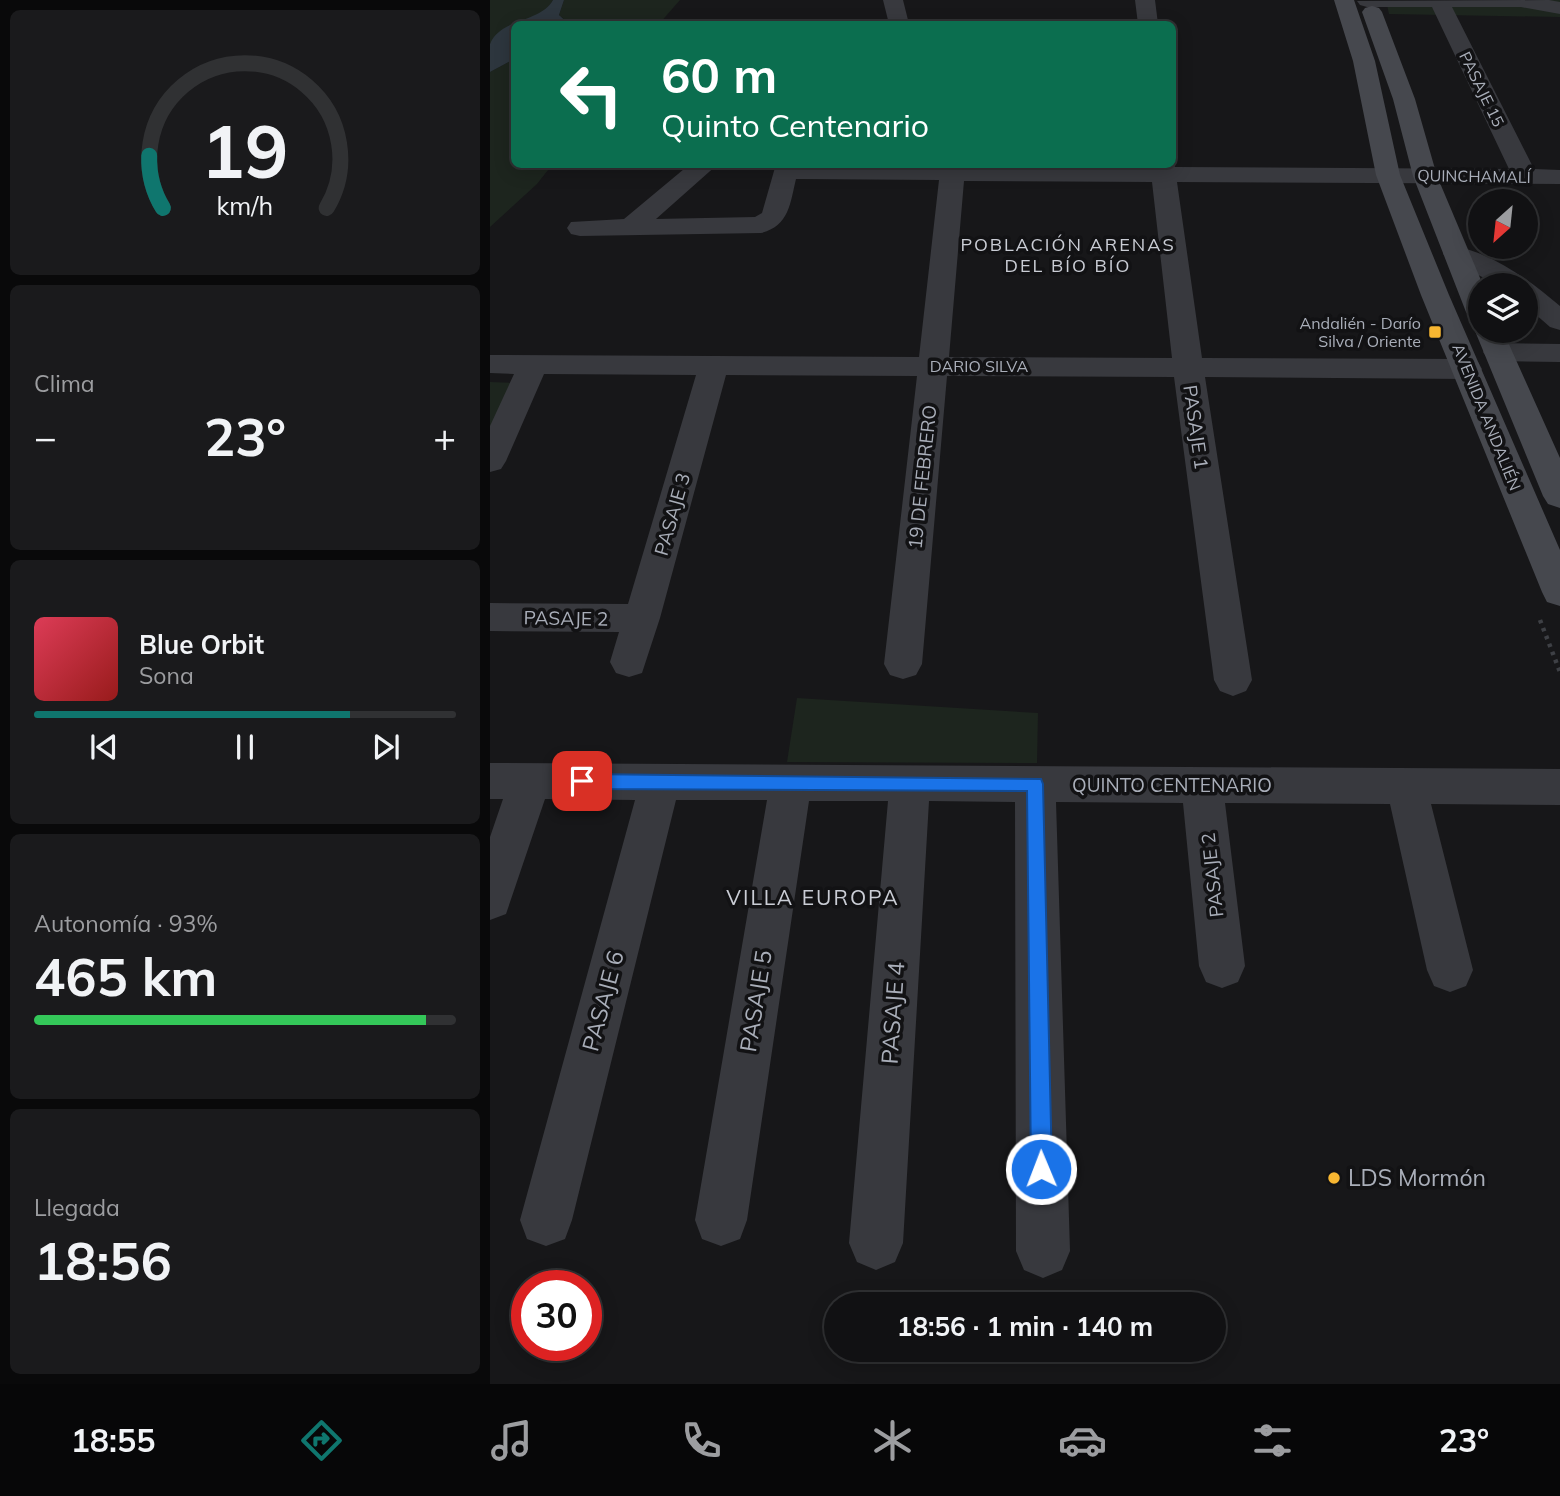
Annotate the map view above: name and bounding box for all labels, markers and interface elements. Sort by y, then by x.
text: 60 m [661,44,777,105]
street label: PASAJE 15 [1455,48,1509,130]
icon: left [546,49,637,140]
text: Quinto Centenario [661,105,929,145]
text: 19 [201,106,289,197]
street label: QUINCHAMALÍ [1417,165,1532,187]
north arrow [1468,189,1538,259]
map controls [1468,189,1538,343]
text: km/h [217,190,273,221]
district label: POBLACIÓN ARENAS DEL BÍO BÍO [960,233,1176,277]
button: layers [1468,273,1538,343]
place label: Andalién - Darío Silva / Oriente [1299,313,1421,351]
marker: Andalién - Darío Silva / Oriente [1427,324,1443,340]
street label: AVENIDA ANDALIÉN [1448,341,1526,493]
street label: DARIO SILVA [930,356,1029,376]
text: Clima [34,369,95,398]
street label: PASAJE 1 [1178,383,1214,471]
text: 23° [204,404,286,469]
street label: 19 DE FEBRERO [902,404,942,550]
text: − [34,413,57,461]
text: + [433,413,456,461]
street label: PASAJE 3 [649,470,695,558]
street label: PASAJE 2 [523,605,609,631]
text: Blue Orbit [139,628,264,661]
text: Sona [139,661,194,690]
icon: previous [85,728,123,766]
icon: pause [226,728,264,766]
icon: next [367,728,405,766]
pin [552,751,612,811]
icon: arrive [563,762,601,800]
street label: QUINTO CENTENARIO [1072,773,1272,797]
street label: PASAJE 2 [1196,832,1228,918]
district label: VILLA EUROPA [726,884,900,910]
text: Autonomía · 93% [34,909,218,938]
text: 465 km [34,944,217,1009]
street label: PASAJE 6 [575,948,630,1054]
street label: PASAJE 5 [733,948,778,1054]
street label: PASAJE 4 [874,961,911,1065]
position arrow [1004,1132,1078,1206]
place label: LDS Mormón [1348,1163,1486,1192]
marker: LDS Mormón [1326,1170,1342,1186]
text: Llegada [34,1193,120,1222]
text: 18:56 [34,1228,172,1293]
speed limit sign: 30 [511,1270,602,1361]
text: 18:56 · 1 min · 140 m [897,1310,1153,1343]
icon: directions [297,1416,346,1465]
icon: music [487,1416,536,1465]
icon: phone [677,1416,726,1465]
icon: climate [868,1416,917,1465]
icon: car [1058,1416,1107,1465]
icon: filters [1248,1416,1297,1465]
text: 18:55 [71,1420,155,1460]
text: 23° [1439,1420,1489,1460]

